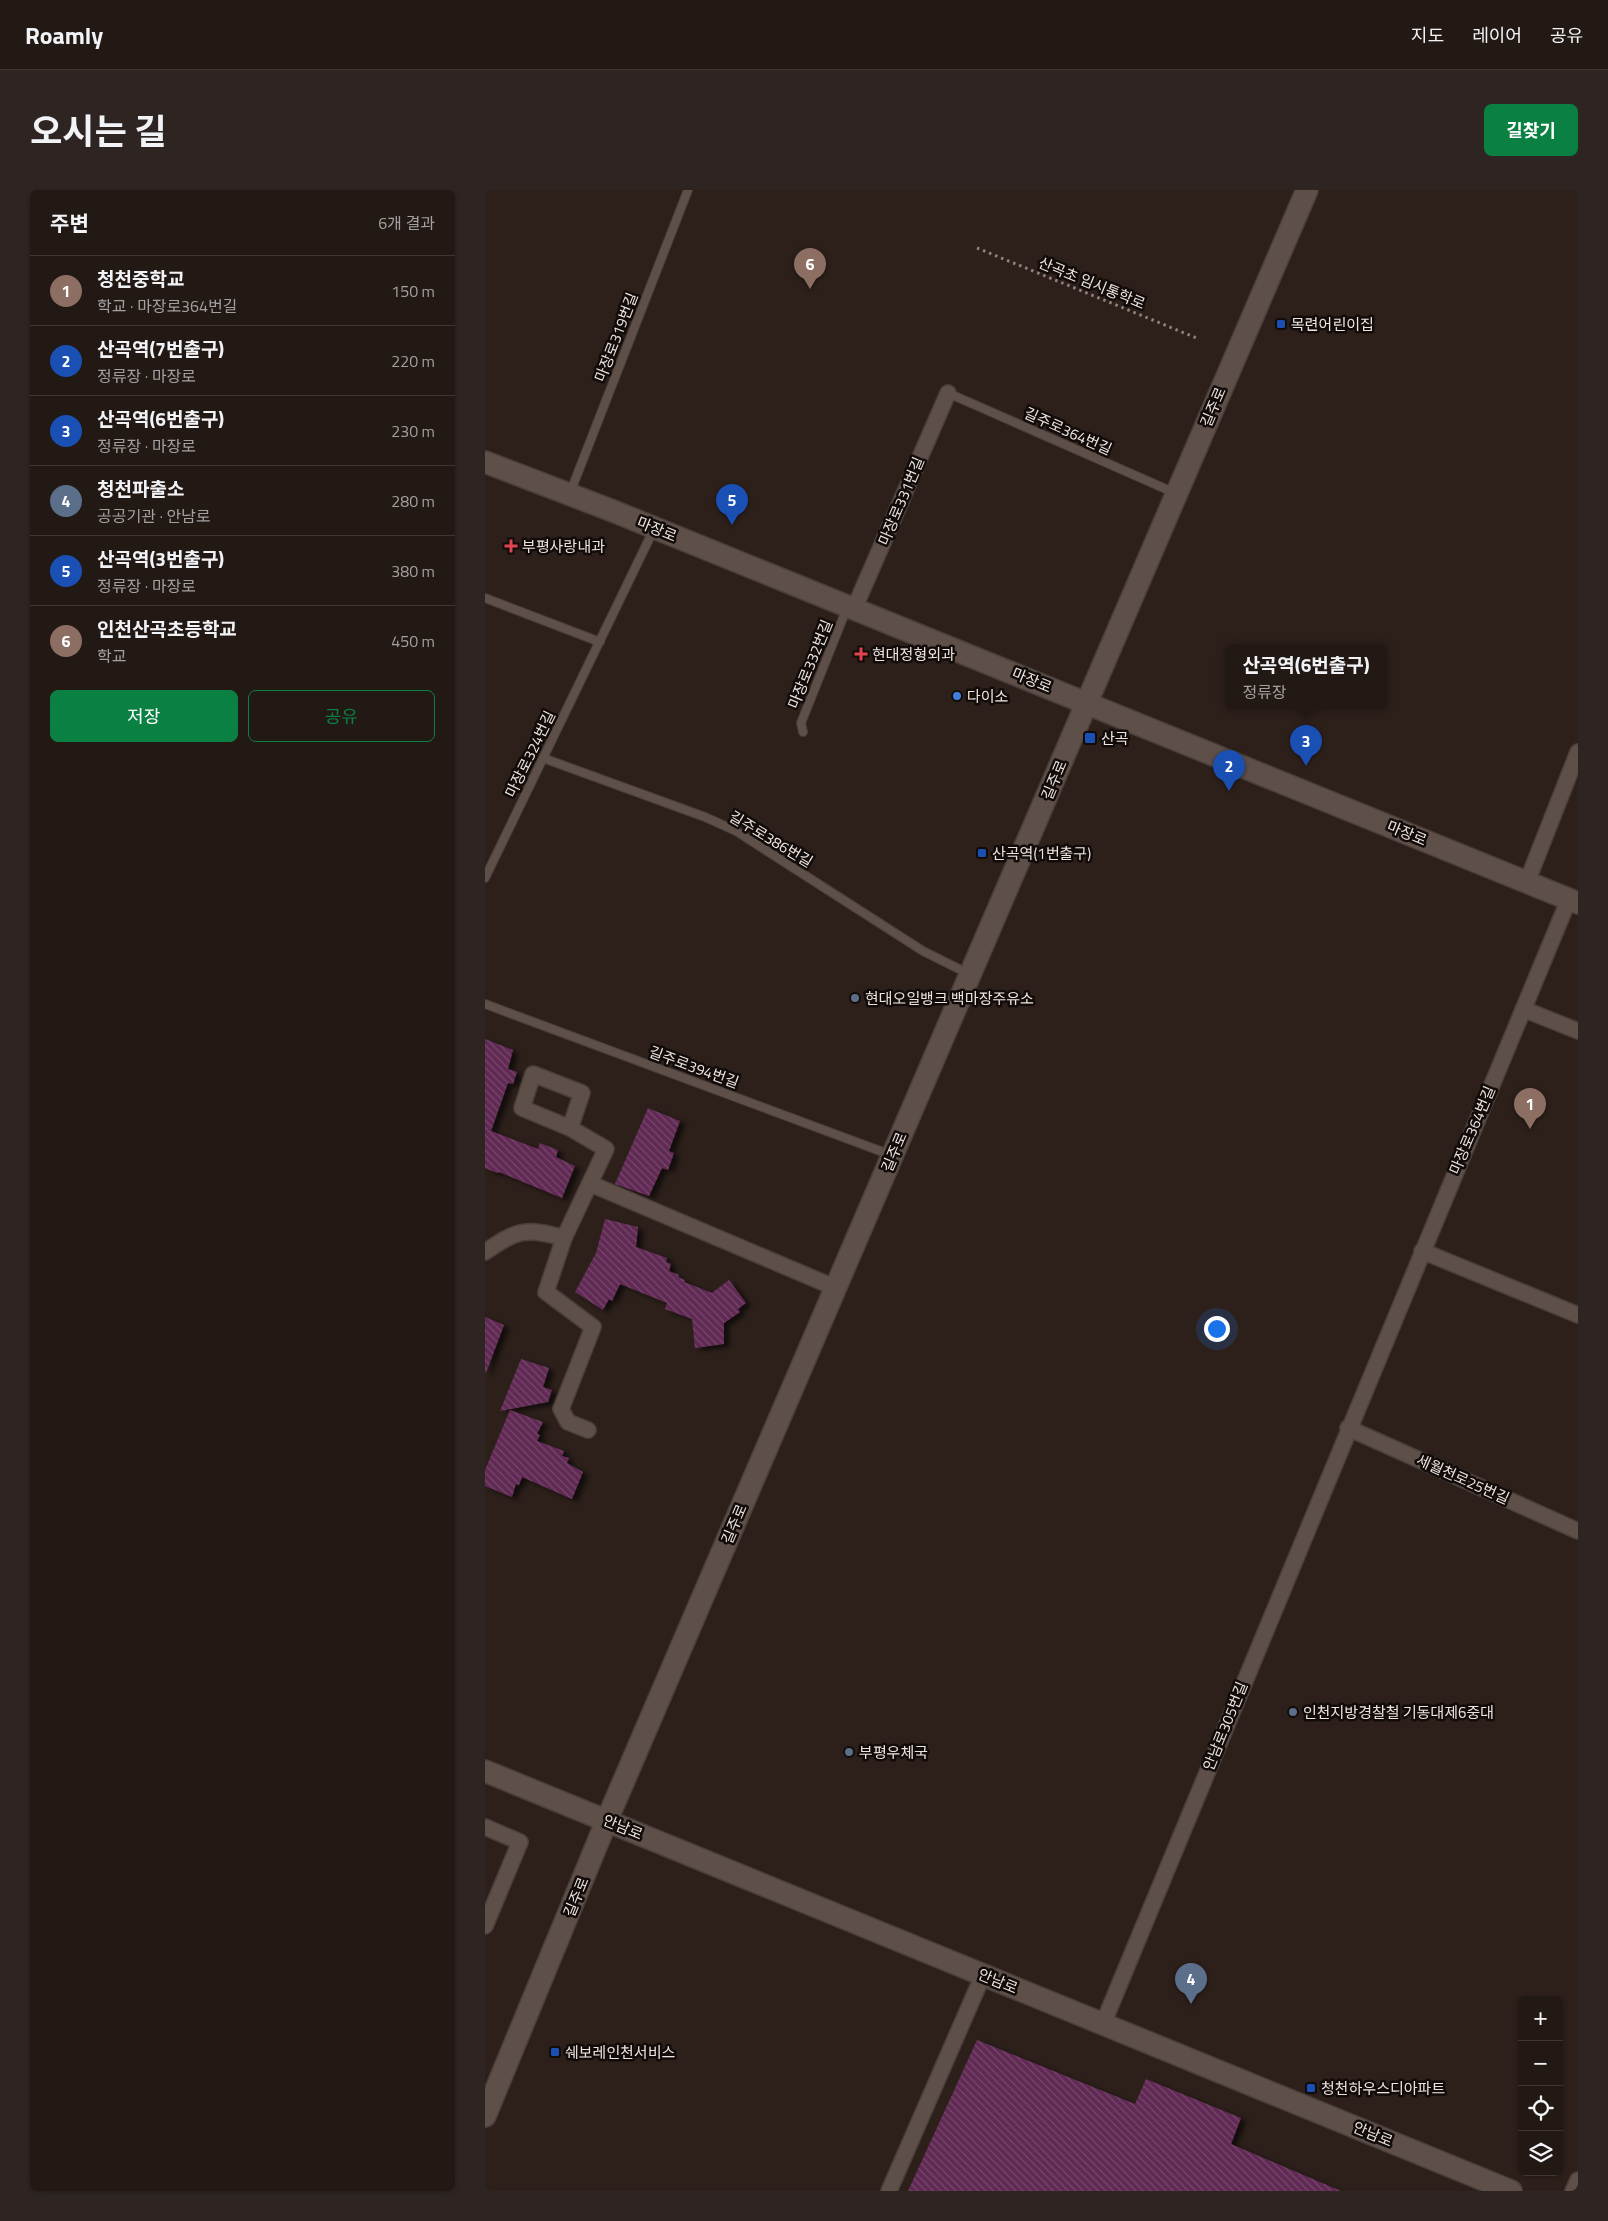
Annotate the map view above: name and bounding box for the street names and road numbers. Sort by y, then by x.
street label: 산곡초 임시통학로 [1035,251,1149,315]
street label: 마장로319번길 [588,289,644,385]
street label: 길주로 [1194,383,1232,431]
street label: 길주로364번길 [1020,401,1116,461]
street label: 마장로331번길 [872,453,930,549]
street label: 마장로 [633,511,681,547]
street label: 마장로332번길 [782,616,838,712]
street label: 마장로 [1008,662,1056,698]
street label: 마장로324번길 [499,707,561,801]
street label: 길주로 [1035,756,1073,804]
street label: 길주로386번길 [725,805,817,873]
street label: 마장로 [1383,815,1431,851]
street label: 길주로394번길 [646,1040,742,1094]
street label: 마장로364번길 [1443,1082,1501,1178]
street label: 길주로 [875,1128,913,1176]
street label: 세월천로25번길 [1413,1448,1513,1510]
street label: 길주로 [715,1500,753,1548]
street label: 안남로305번길 [1197,1678,1253,1774]
street label: 안남로 [599,1809,647,1845]
street label: 길주로 [558,1873,594,1921]
street label: 안남로 [974,1963,1022,1999]
street label: 안남로 [1349,2116,1397,2152]

